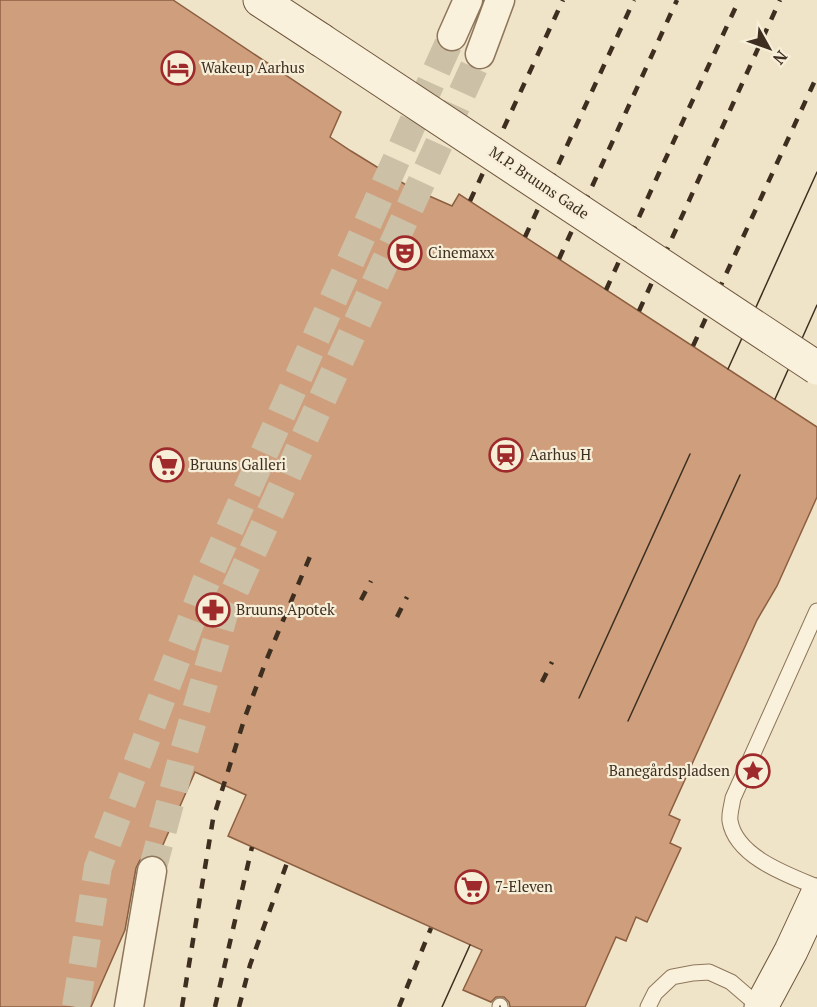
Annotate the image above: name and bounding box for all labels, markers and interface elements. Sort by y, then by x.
north arrow [739,18,799,78]
text: N [768,46,793,69]
hotel icon: Wakeup Aarhus [160,50,196,86]
place label: Wakeup Aarhus [201,57,305,77]
street label: M.P. Bruuns Gade [486,141,593,223]
theatre icon: Cinemaxx [387,235,423,271]
place label: Cinemaxx [428,242,495,262]
station icon: Aarhus H [488,437,524,473]
place label: Aarhus H [529,444,591,464]
supermarket icon: Bruuns Galleri [149,447,185,483]
place label: Bruuns Galleri [190,454,286,474]
pharmacy icon: Bruuns Apotek [195,592,231,628]
place label: Bruuns Apotek [236,599,335,619]
place icon: Banegårdspladsen [735,753,771,789]
place label: Banegårdspladsen [609,760,730,780]
supermarket icon: 7-Eleven [454,869,490,905]
place label: 7-Eleven [495,876,553,896]

